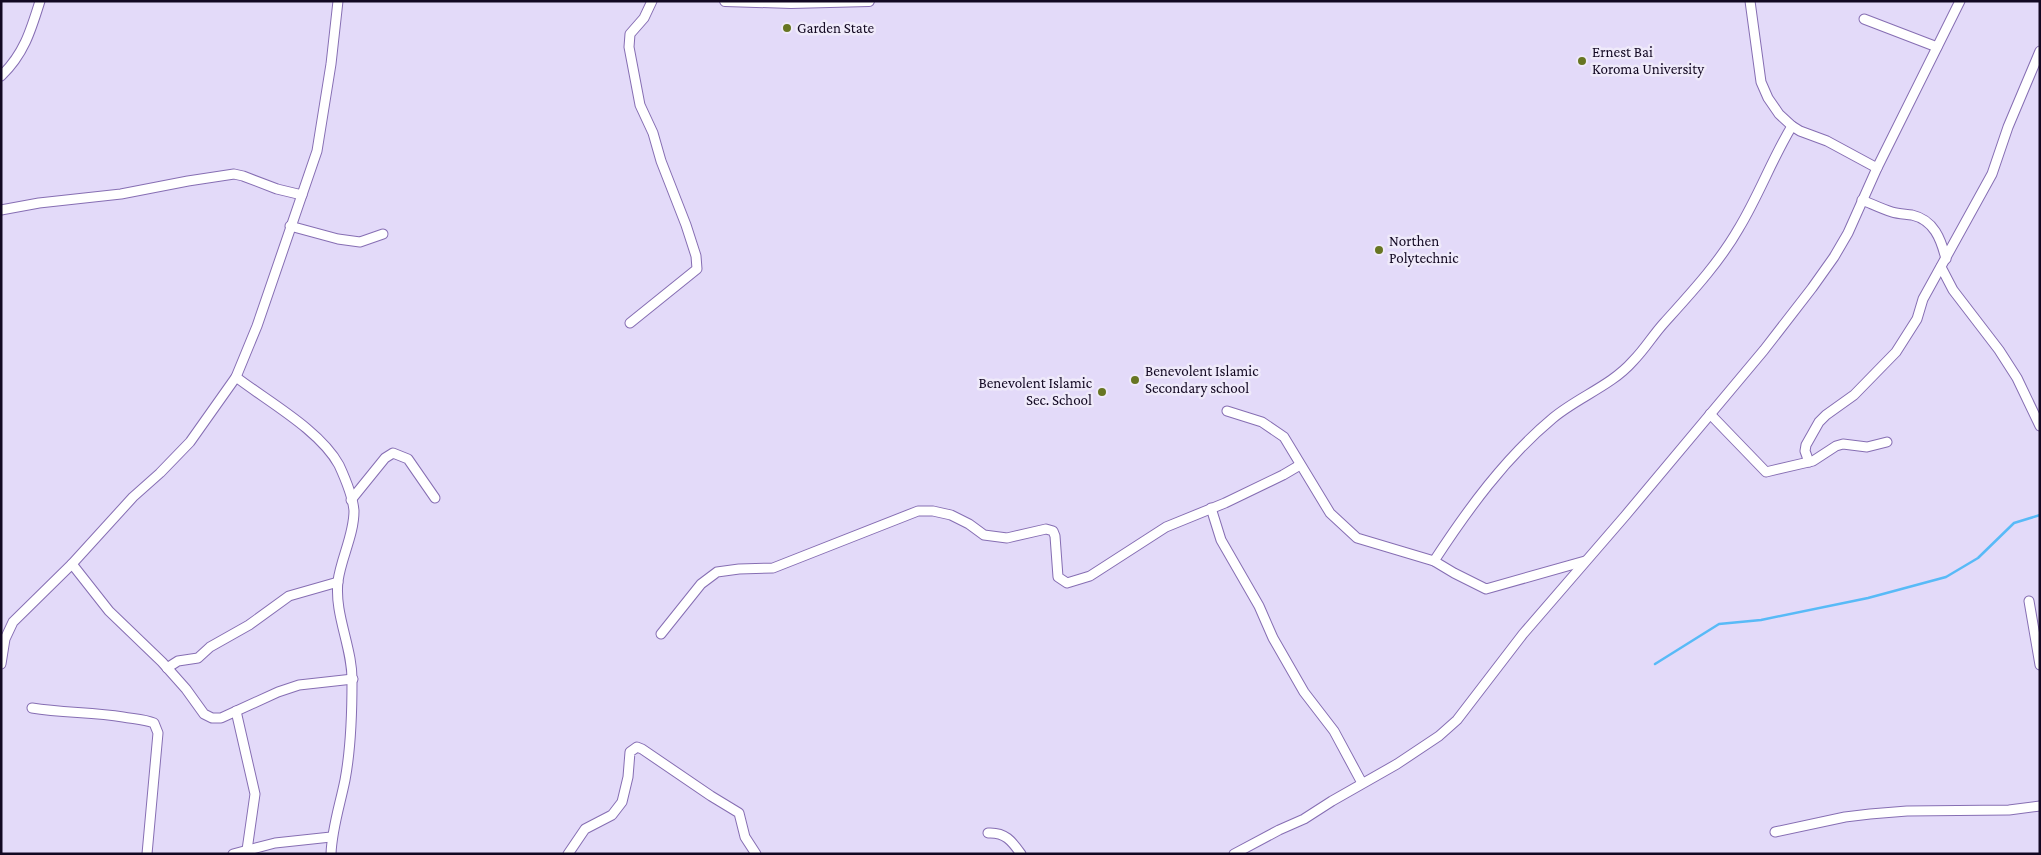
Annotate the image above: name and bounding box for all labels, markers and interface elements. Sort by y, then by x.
place label: Garden State [797,20,875,36]
marker: Garden State [781,22,793,34]
place label: Ernest Bai Koroma University [1592,44,1704,78]
marker: Ernest Bai Koroma University [1576,55,1588,67]
place label: Northen Polytechnic [1389,233,1459,267]
marker: Northen Polytechnic [1373,244,1385,256]
place label: Benevolent Islamic Secondary school [1145,363,1259,397]
marker: Benevolent Islamic Secondary school [1129,374,1141,386]
place label: Benevolent Islamic Sec. School [978,375,1093,408]
marker: Benevolent Islamic Sec. School [1096,386,1108,398]

